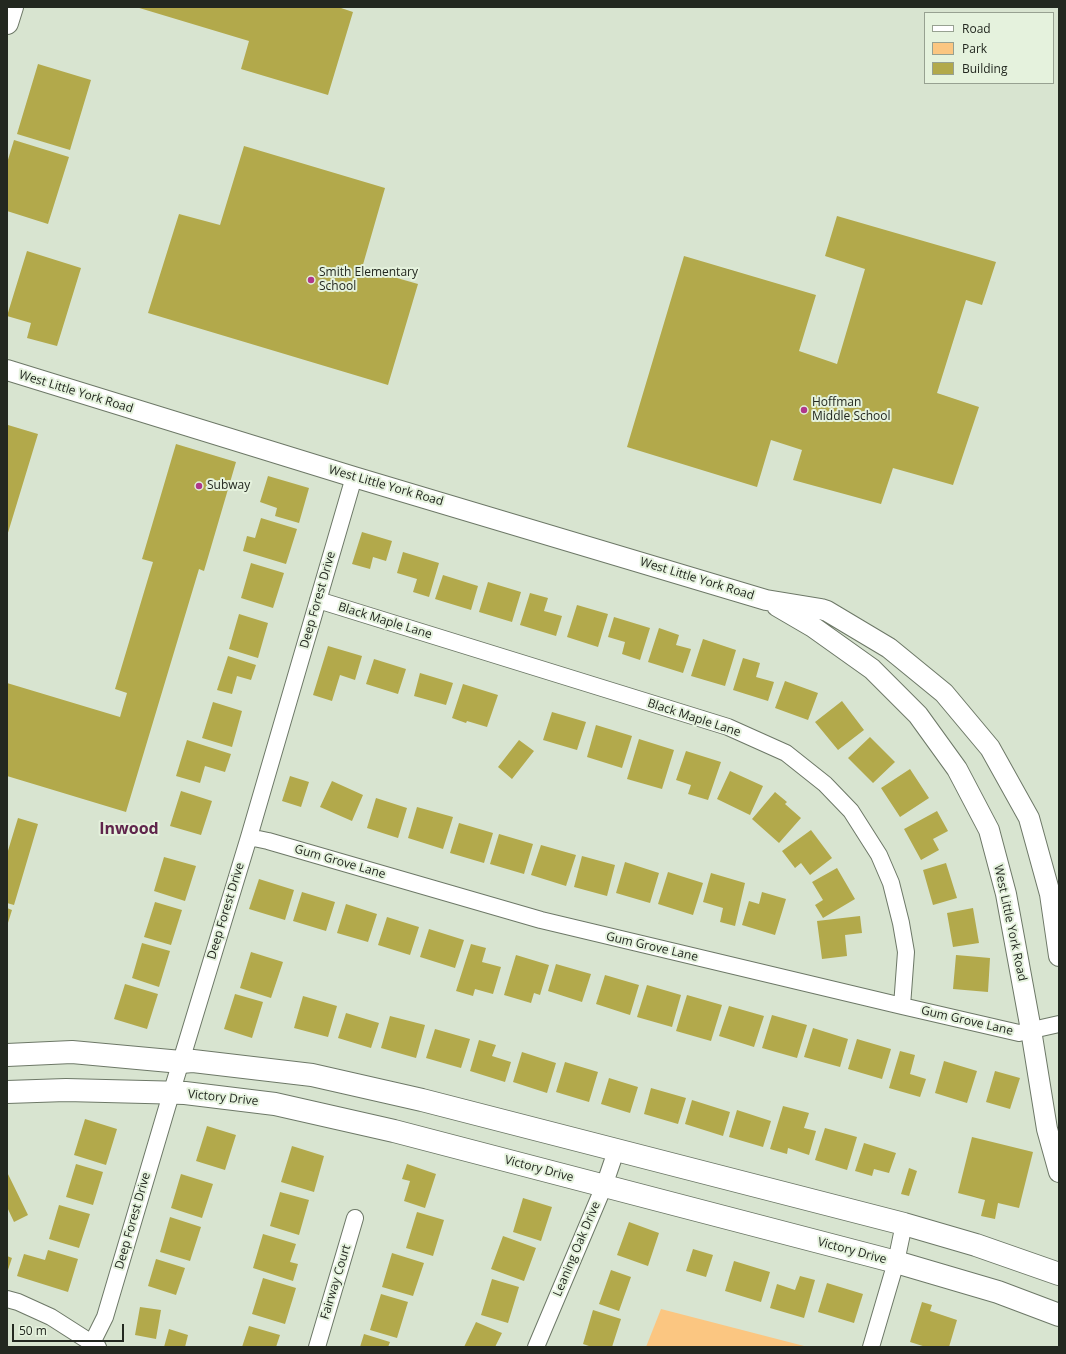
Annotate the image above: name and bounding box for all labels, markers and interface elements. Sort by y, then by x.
legend [924,12,1054,84]
text: Road [962,20,991,37]
text: Park [962,40,987,57]
text: Building [962,60,1007,77]
place label: Smith Elementary School [319,266,418,294]
marker: Smith Elementary School [306,275,316,285]
street label: West Little York Road [17,368,135,416]
place label: Hoffman Middle School [812,396,891,424]
marker: Hoffman Middle School [799,405,809,415]
street label: West Little York Road [327,463,445,509]
place label: Subway [207,479,250,493]
marker: Subway [194,481,204,491]
street label: Deep Forest Drive [297,550,339,650]
street label: West Little York Road [638,555,756,603]
street label: Black Maple Lane [336,600,434,642]
street label: Black Maple Lane [645,696,743,740]
district label: Inwood [99,819,159,839]
street label: Gum Grove Lane [293,842,387,882]
street label: Deep Forest Drive [204,861,248,961]
street label: West Little York Road [991,864,1029,982]
street label: Gum Grove Lane [605,929,699,965]
street label: Gum Grove Lane [920,1003,1014,1039]
street label: Victory Drive [187,1087,259,1109]
street label: Victory Drive [503,1153,575,1185]
street label: Deep Forest Drive [112,1171,154,1271]
street label: Leaning Oak Drive [550,1199,604,1299]
street label: Victory Drive [816,1235,888,1267]
street label: Fairway Court [318,1243,354,1321]
scale bar [14,1316,126,1342]
text: 50 m [19,1322,47,1339]

